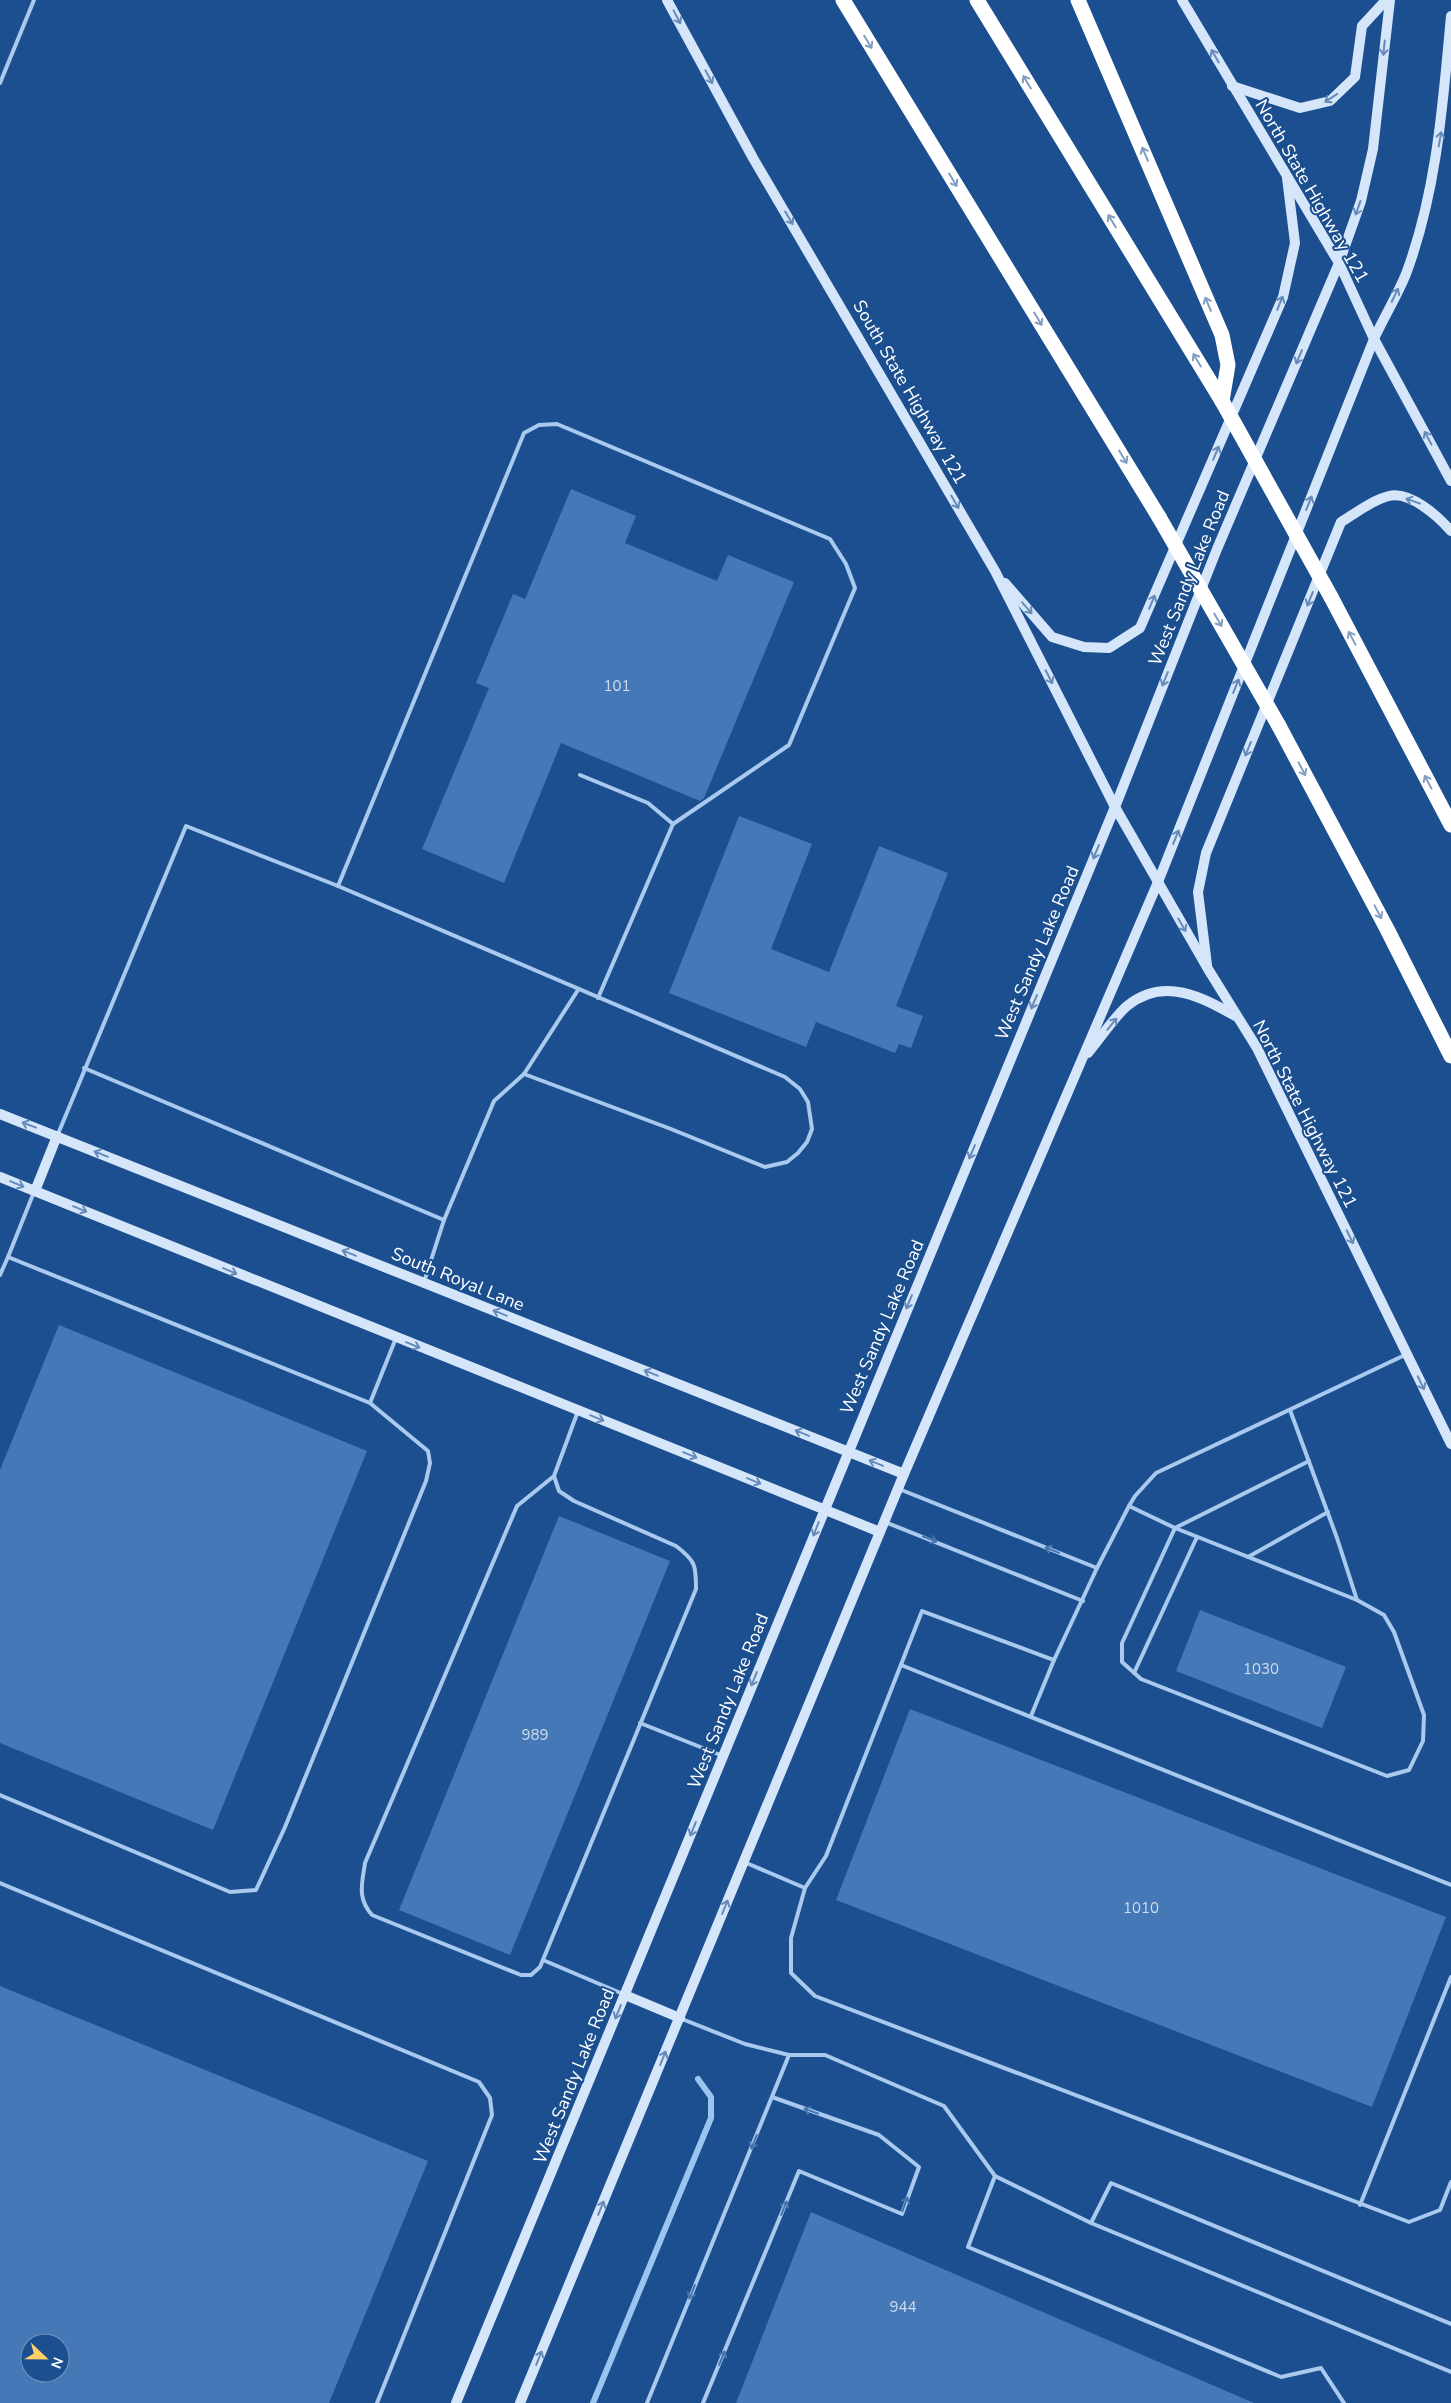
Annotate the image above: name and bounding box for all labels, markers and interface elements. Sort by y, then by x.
one-way arrow [673,9,682,24]
one-way arrow [864,34,874,48]
one-way arrow [1379,40,1389,56]
one-way arrow [1209,50,1219,64]
one-way arrow [704,69,714,84]
one-way arrow [1022,76,1032,90]
one-way arrow [1324,92,1338,103]
street label: North State Highway 121 [1250,95,1374,287]
one-way arrow [1435,131,1445,147]
one-way arrow [1139,147,1149,162]
one-way arrow [949,173,959,187]
one-way arrow [1353,200,1362,216]
one-way arrow [784,211,794,225]
one-way arrow [1107,214,1117,228]
one-way arrow [1391,288,1400,303]
street label: South State Highway 121 [847,296,973,488]
one-way arrow [1276,296,1286,311]
one-way arrow [1203,297,1213,312]
one-way arrow [1034,311,1044,325]
one-way arrow [1294,349,1303,364]
one-way arrow [1191,353,1201,367]
one-way arrow [1423,431,1432,446]
one-way arrow [1211,446,1221,461]
one-way arrow [1118,450,1128,464]
street label: West Sandy Lake Road [1143,487,1235,669]
one-way arrow [951,495,961,509]
one-way arrow [1305,495,1314,511]
one-way arrow [1406,496,1421,505]
one-way arrow [1305,590,1314,606]
one-way arrow [1147,595,1157,610]
one-way arrow [1021,601,1032,614]
one-way arrow [1214,612,1224,627]
one-way arrow [1347,631,1356,646]
one-way arrow [1045,669,1054,684]
one-way arrow [1160,671,1170,686]
house number: 101 [603,676,631,696]
one-way arrow [1232,679,1241,694]
one-way arrow [1243,741,1253,756]
one-way arrow [1298,761,1307,776]
one-way arrow [1423,774,1433,789]
one-way arrow [1172,830,1181,845]
one-way arrow [1091,844,1100,859]
street label: West Sandy Lake Road [989,862,1085,1044]
one-way arrow [1373,905,1383,920]
one-way arrow [1178,917,1188,931]
one-way arrow [1028,994,1038,1009]
street label: North State Highway 121 [1247,1016,1363,1212]
one-way arrow [1107,1018,1118,1031]
one-way arrow [21,1120,37,1129]
one-way arrow [966,1144,976,1159]
one-way arrow [94,1148,109,1158]
one-way arrow [9,1180,24,1189]
one-way arrow [72,1205,87,1215]
one-way arrow [1345,1230,1355,1245]
street label: West Sandy Lake Road [834,1236,930,1418]
street label: South Royal Lane [388,1241,528,1317]
one-way arrow [342,1248,358,1257]
one-way arrow [222,1266,237,1276]
one-way arrow [904,1294,914,1309]
one-way arrow [493,1308,509,1317]
one-way arrow [405,1340,420,1350]
one-way arrow [644,1368,660,1377]
one-way arrow [1417,1375,1427,1390]
one-way arrow [589,1415,604,1424]
one-way arrow [795,1428,811,1437]
one-way arrow [682,1452,697,1461]
one-way arrow [869,1457,884,1467]
one-way arrow [746,1477,761,1487]
one-way arrow [811,1521,820,1536]
one-way arrow [922,1535,937,1545]
one-way arrow [1044,1545,1060,1554]
street label: West Sandy Lake Road [682,1610,774,1792]
house number: 1030 [1243,1659,1279,1679]
one-way arrow [749,1671,759,1686]
house number: 989 [521,1725,549,1745]
one-way arrow [687,1821,697,1836]
house number: 1010 [1123,1898,1159,1918]
one-way arrow [721,1900,731,1915]
street label: West Sandy Lake Road [528,1985,620,2167]
one-way arrow [613,2004,622,2019]
one-way arrow [659,2050,668,2066]
one-way arrow [804,2106,819,2115]
one-way arrow [749,2134,758,2149]
one-way arrow [901,2197,910,2212]
one-way arrow [597,2201,606,2216]
one-way arrow [779,2201,789,2216]
one-way arrow [687,2284,697,2299]
house number: 944 [889,2297,917,2317]
north arrow [20,2333,70,2383]
one-way arrow [535,2351,544,2366]
one-way arrow [717,2351,727,2366]
text: N [46,2354,67,2371]

